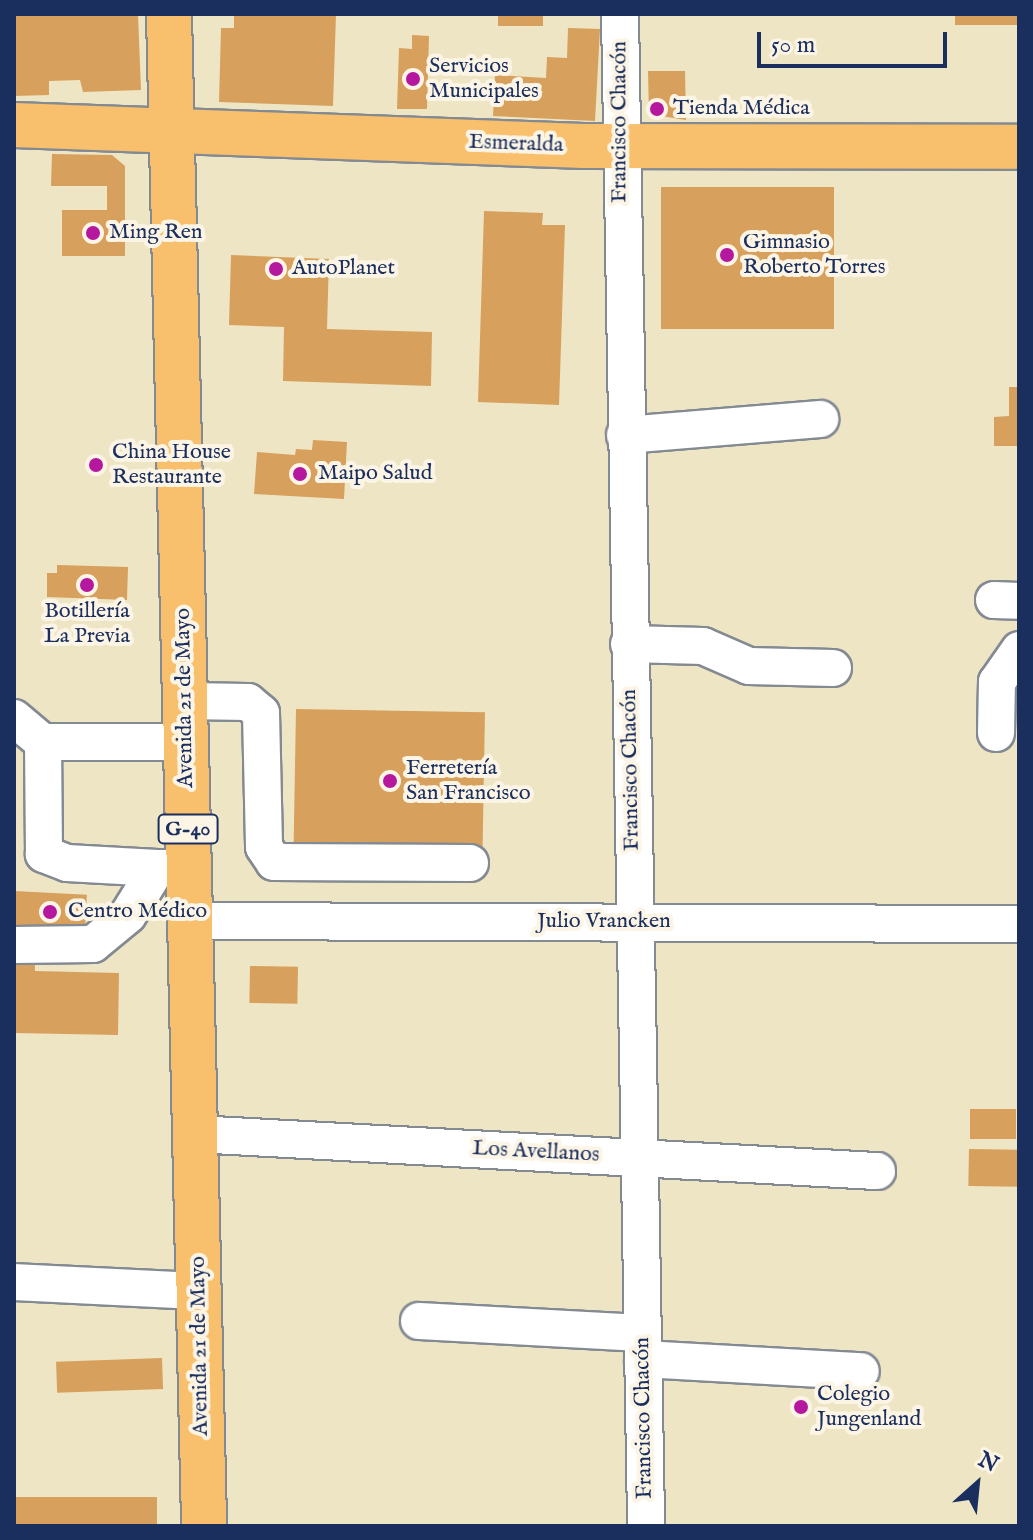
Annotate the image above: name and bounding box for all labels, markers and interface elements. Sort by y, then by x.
scale bar [761,16,951,66]
text: 50 m [771,30,815,61]
street label: Francisco Chacón [607,41,633,203]
place label: Servicios Municipales [429,53,539,104]
marker: Servicios Municipales [404,70,422,88]
place label: Tienda Médica [673,96,810,122]
marker: Tienda Médica [648,100,666,118]
street label: Esmeralda [468,129,564,159]
place label: Ming Ren [109,220,202,246]
marker: Ming Ren [84,224,102,242]
place label: Gimnasio Roberto Torres [743,229,885,280]
marker: Gimnasio Roberto Torres [718,246,736,264]
place label: AutoPlanet [292,256,395,282]
marker: AutoPlanet [267,260,285,278]
place label: China House Restaurante [112,439,231,490]
marker: China House Restaurante [87,456,105,474]
place label: Maipo Salud [318,461,432,487]
marker: Maipo Salud [289,463,311,485]
marker: Botillería La Previa [78,576,96,594]
place label: Botillería La Previa [44,598,130,650]
street label: Avenida 21 de Mayo [170,608,200,788]
street label: Francisco Chacón [616,689,646,851]
place label: Ferretería San Francisco [406,755,531,806]
marker: Ferretería San Francisco [381,772,399,790]
road number: G-40 [156,813,220,845]
place label: Centro Médico [68,899,207,925]
marker: Centro Médico [39,901,61,923]
street label: Julio Vrancken [537,909,671,935]
street label: Los Avellanos [472,1135,600,1169]
street label: Avenida 21 de Mayo [185,1256,215,1436]
street label: Francisco Chacón [629,1337,659,1499]
place label: Colegio Jungenland [817,1381,921,1432]
marker: Colegio Jungenland [792,1398,810,1416]
north arrow [937,1444,1017,1524]
text: N [973,1446,1003,1479]

